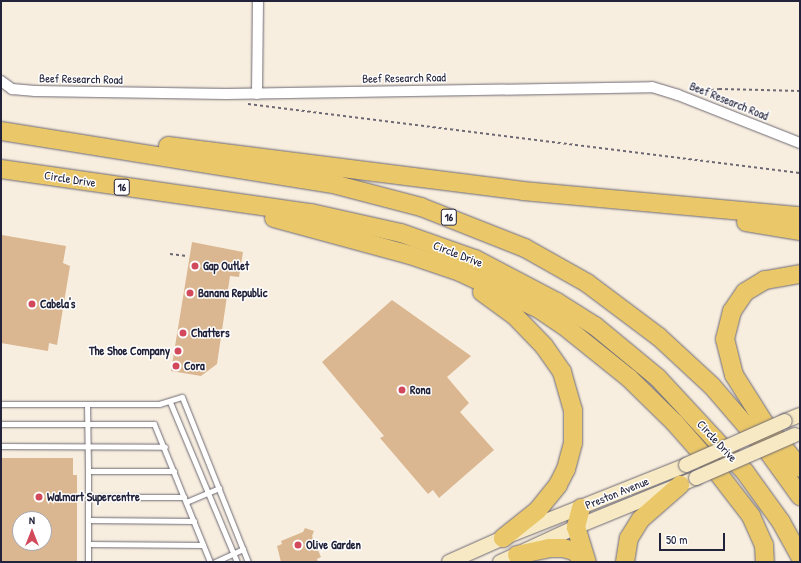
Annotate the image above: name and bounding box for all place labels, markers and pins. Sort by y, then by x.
place label: Gap Outlet [203,259,249,273]
marker: Gap Outlet [190,261,200,271]
place label: Banana Republic [198,286,267,300]
marker: Banana Republic [185,288,195,298]
place label: Cabela's [40,297,75,311]
marker: Cabela's [27,299,37,309]
place label: Chatters [191,326,230,340]
marker: Chatters [178,328,188,338]
place label: The Shoe Company [89,344,170,358]
marker: The Shoe Company [173,346,183,356]
place label: Cora [184,359,205,373]
marker: Cora [171,361,181,371]
place label: Rona [410,383,430,397]
marker: Rona [397,385,407,395]
place label: Walmart Supercentre [47,490,140,504]
marker: Walmart Supercentre [34,492,44,502]
place label: Olive Garden [306,538,361,552]
marker: Olive Garden [293,540,303,550]

